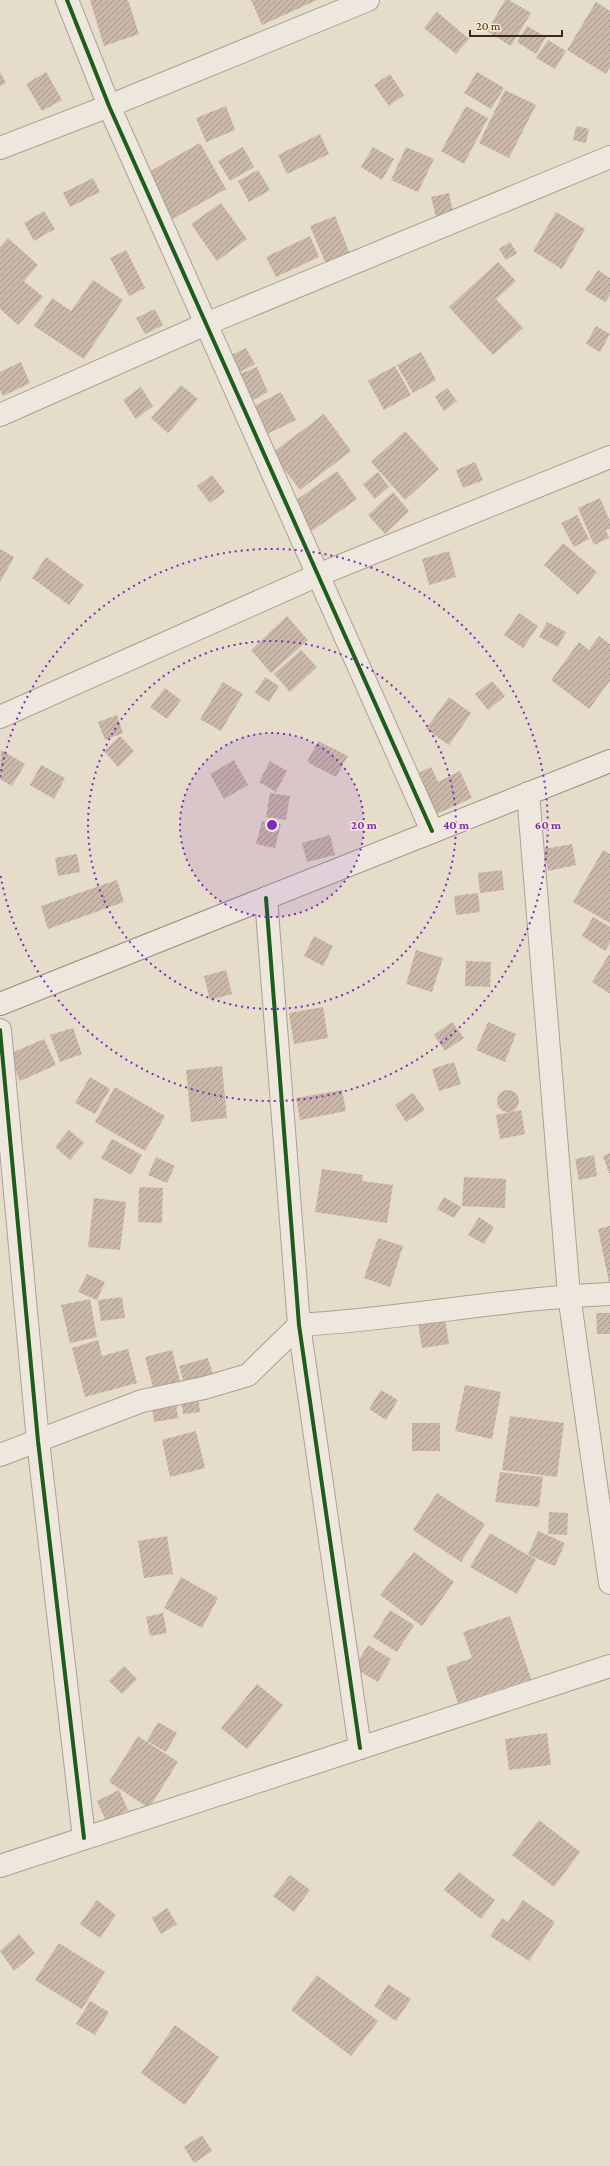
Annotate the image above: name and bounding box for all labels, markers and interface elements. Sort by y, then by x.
scale bar [470,12,562,38]
text: 20 m [476,19,501,33]
centre of rings [265,818,279,832]
text: 20 m [351,818,378,832]
text: 40 m [443,818,470,832]
text: 60 m [535,818,562,832]

